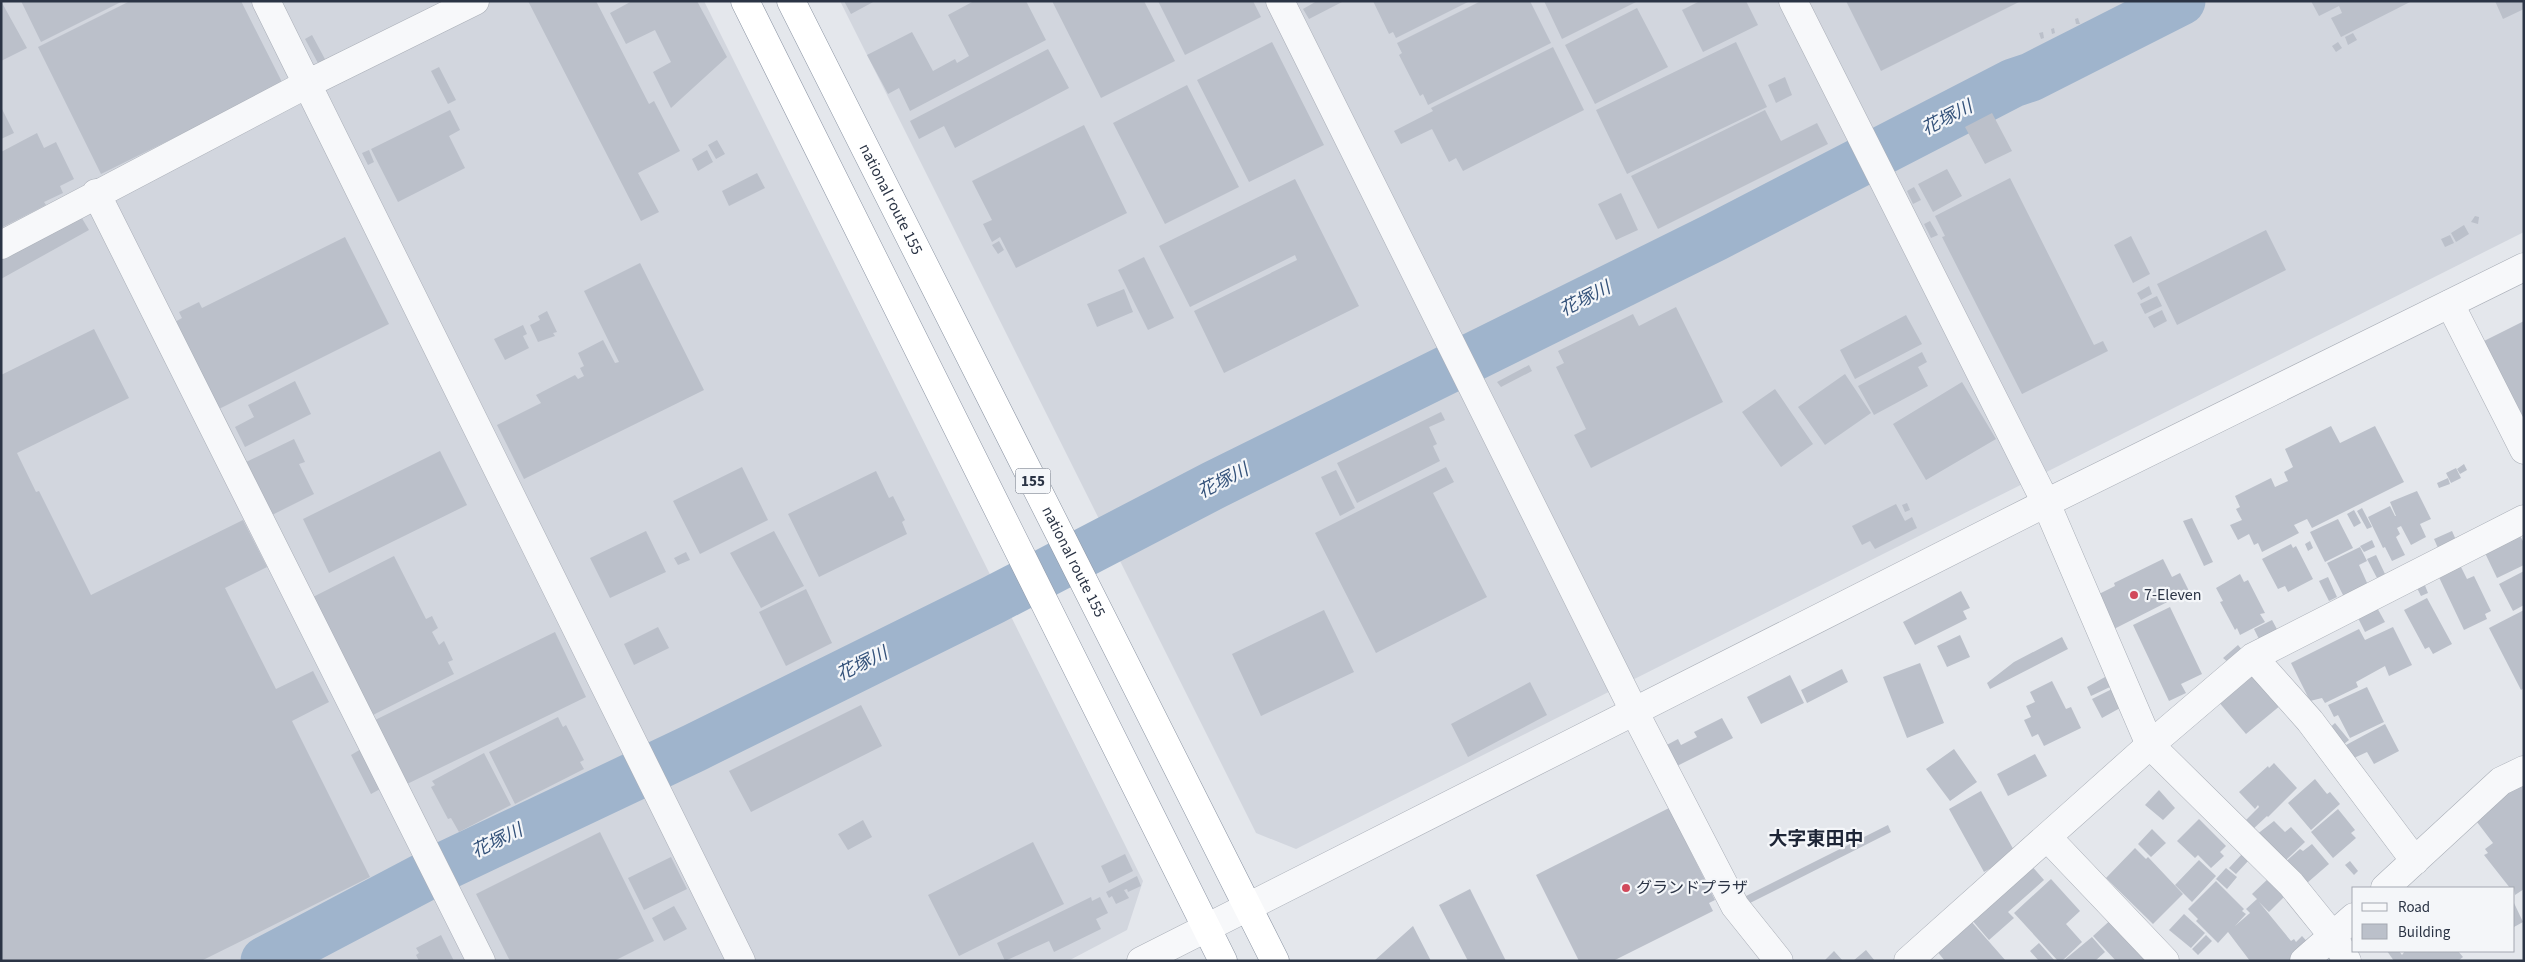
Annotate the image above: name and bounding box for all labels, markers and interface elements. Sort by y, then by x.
water label: 花塚川 [1917,94,1979,141]
street label: national route 155 [854,140,928,259]
water label: 花塚川 [1555,275,1617,322]
water label: 花塚川 [1193,457,1255,504]
road number: 155 [1016,468,1050,494]
street label: national route 155 [1036,502,1111,621]
place label: 7-Eleven [2144,584,2202,606]
marker: 7-Eleven [2128,589,2140,601]
water label: 花塚川 [832,640,894,687]
water label: 花塚川 [467,817,529,864]
district label: 大字東田中 [1768,826,1864,853]
place label: グランドプラザ [1636,877,1748,899]
marker: グランドプラザ [1620,882,1632,894]
legend [2352,887,2515,952]
text: Road [2398,897,2430,918]
text: Building [2398,922,2451,943]

